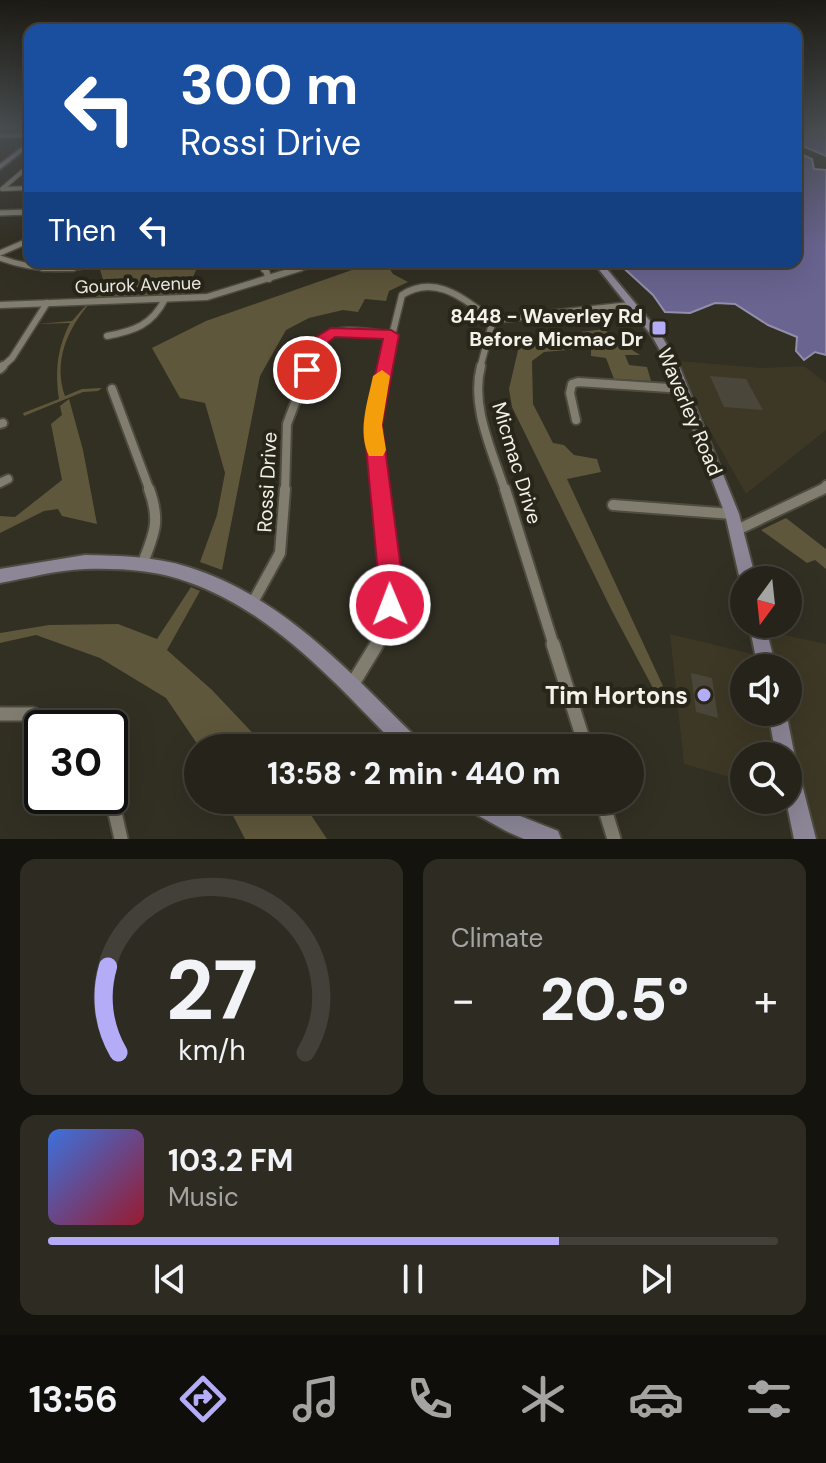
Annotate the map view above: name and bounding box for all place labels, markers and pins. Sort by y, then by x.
place label: 8448 - Waverley Rd Before Micmac Dr [450,303,643,352]
marker: 8448 - Waverley Rd Before Micmac Dr [650,319,668,337]
pin [273,336,341,404]
place label: Tim Hortons [545,680,688,711]
marker: Tim Hortons [695,686,713,704]

